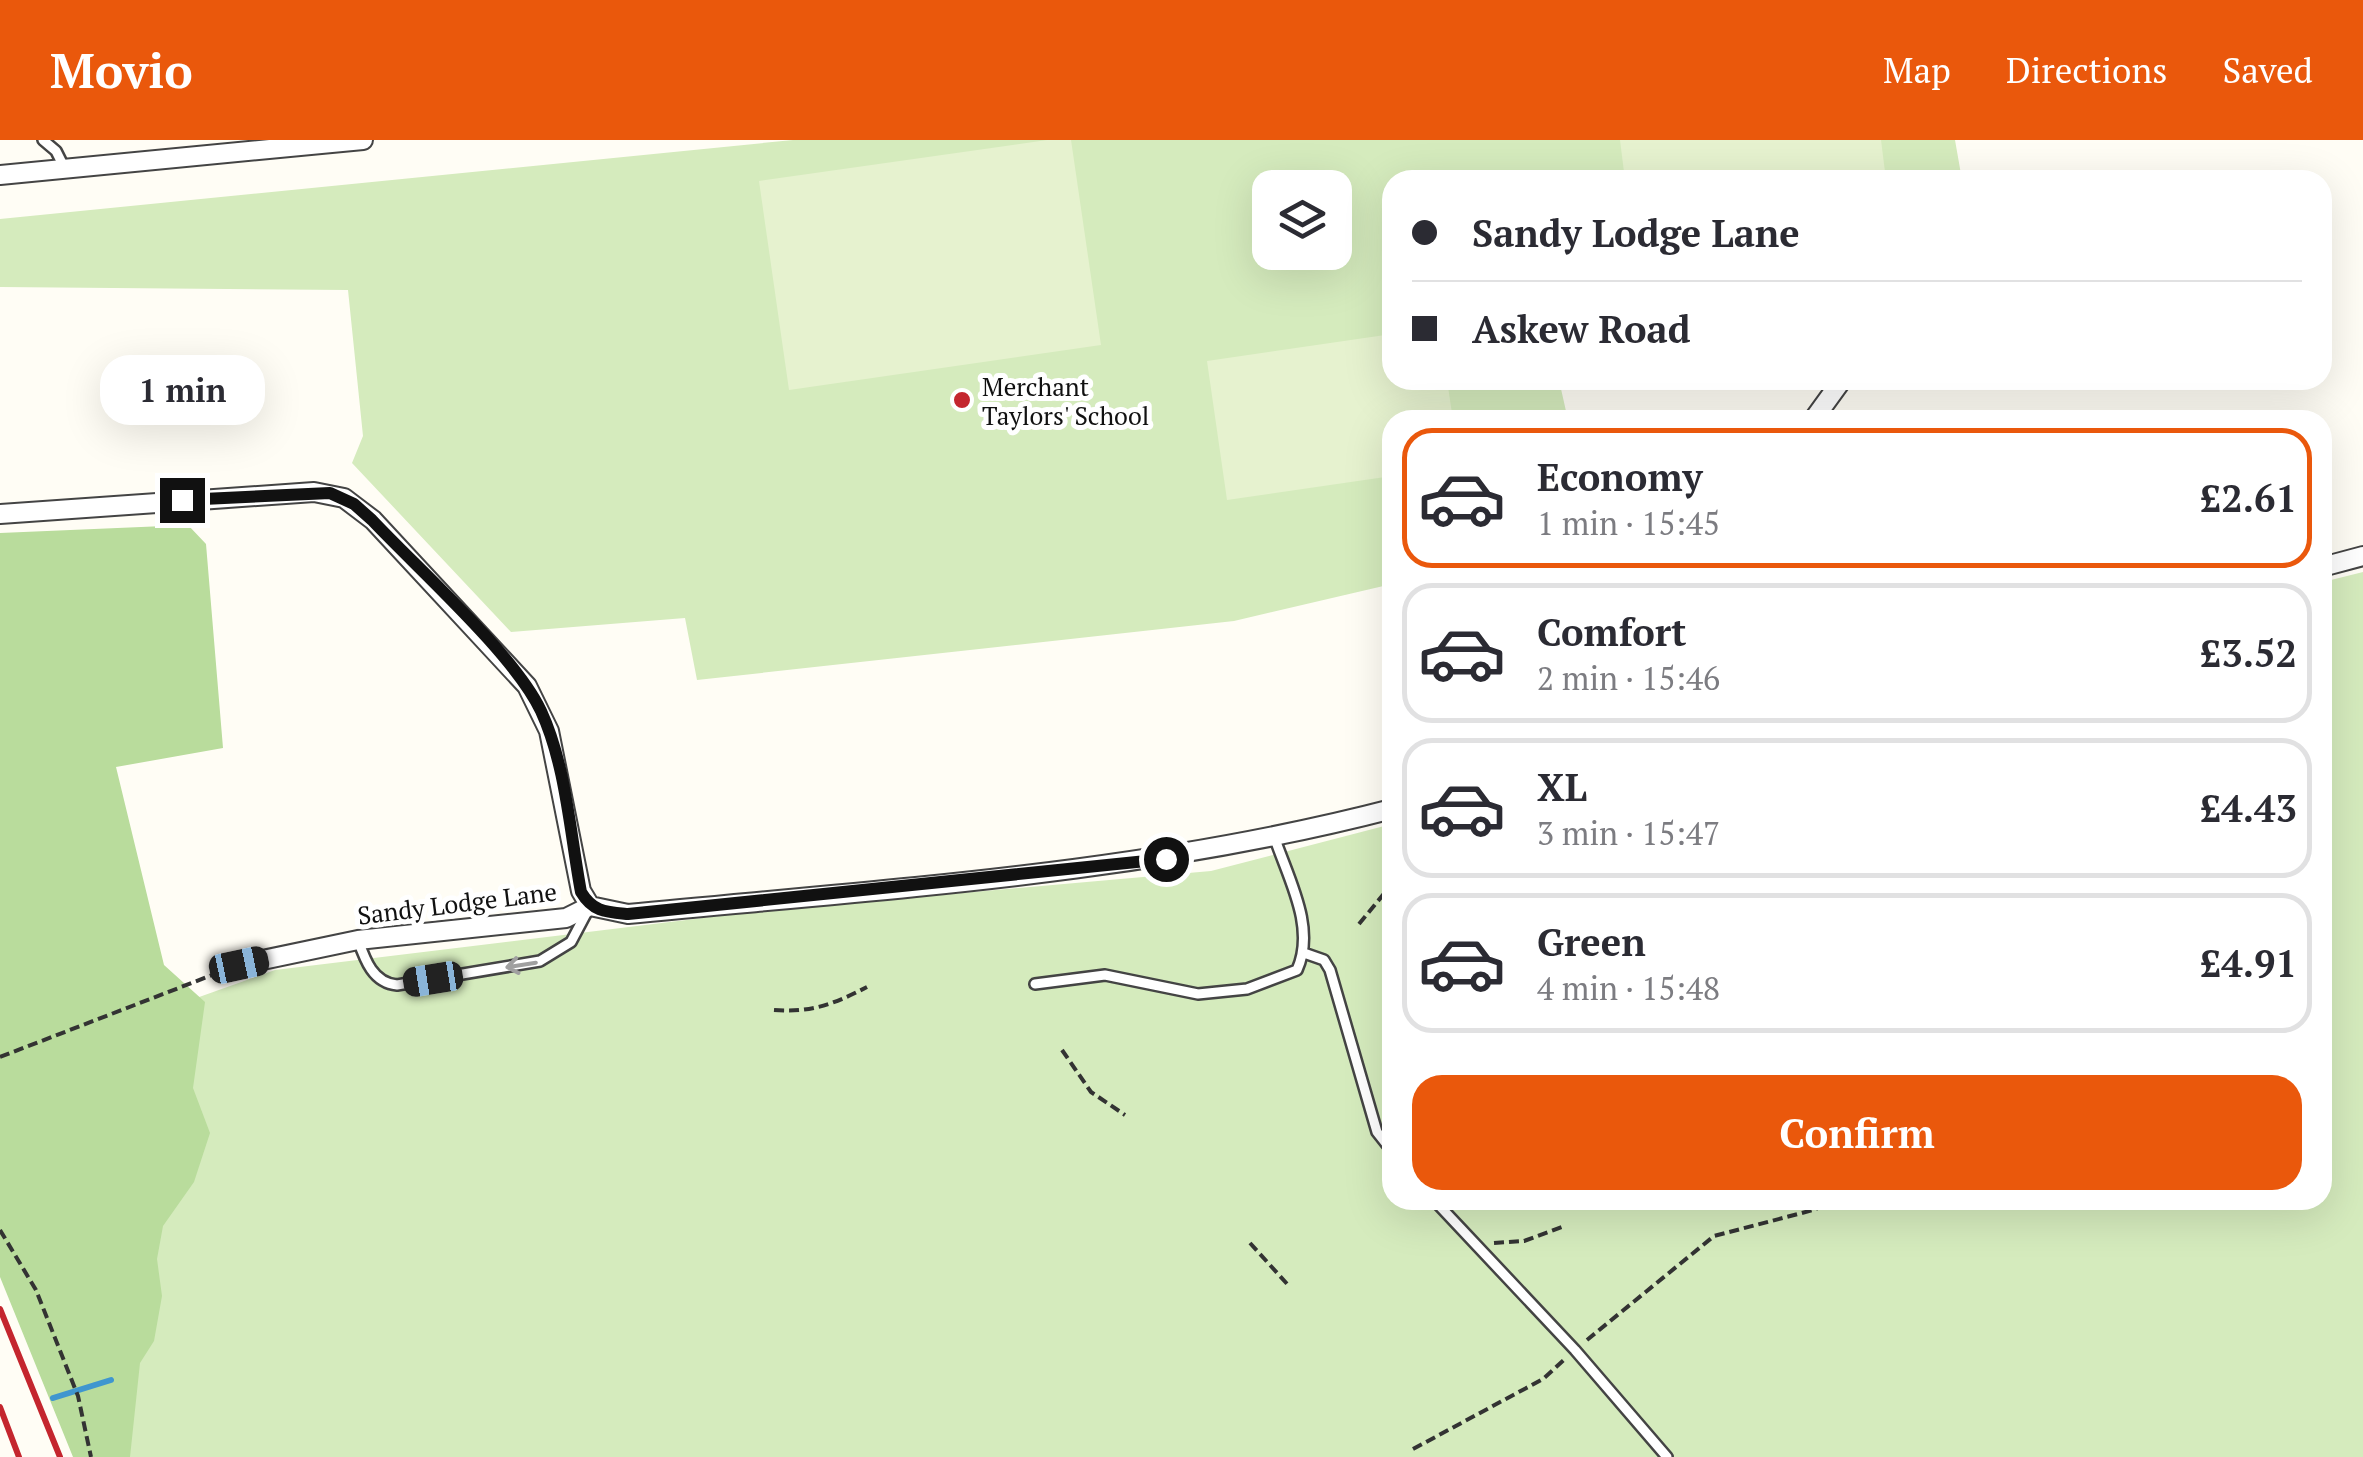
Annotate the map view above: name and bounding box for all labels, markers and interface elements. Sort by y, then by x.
text: Movio [50,38,193,102]
text: Map [1883,47,1951,93]
text: Directions [2006,47,2167,93]
text: Saved [2222,47,2313,93]
map controls [1252,170,1352,270]
button: layers [1252,170,1352,270]
text: Sandy Lodge Lane [1472,208,1800,258]
text: Askew Road [1472,304,1691,354]
callout: 1 min [100,355,264,425]
text: 1 min [139,369,226,411]
place label: Merchant Taylors' School [982,370,1149,432]
marker: Merchant Taylors' School [951,389,973,411]
text: Economy [1537,452,1703,502]
icon: car [1417,453,1507,543]
text: £2.61 [2200,473,2297,523]
route end [160,478,205,523]
text: 1 min · 15:45 [1537,502,1720,544]
text: Comfort [1537,607,1686,657]
icon: car [1417,608,1507,698]
text: £3.52 [2200,628,2297,678]
text: 2 min · 15:46 [1537,657,1720,699]
text: XL [1537,762,1587,812]
icon: car [1417,763,1507,853]
text: £4.43 [2200,783,2297,833]
text: 3 min · 15:47 [1537,812,1720,854]
route start [1144,837,1189,882]
street label: Sandy Lodge Lane [356,874,558,932]
text: Green [1537,917,1646,967]
icon: car [1417,918,1507,1008]
text: £4.91 [2200,938,2297,988]
car [207,944,271,986]
one-way arrow [505,956,537,974]
car [401,959,465,999]
text: 4 min · 15:48 [1537,967,1720,1009]
button: Confirm [1412,1075,2302,1190]

